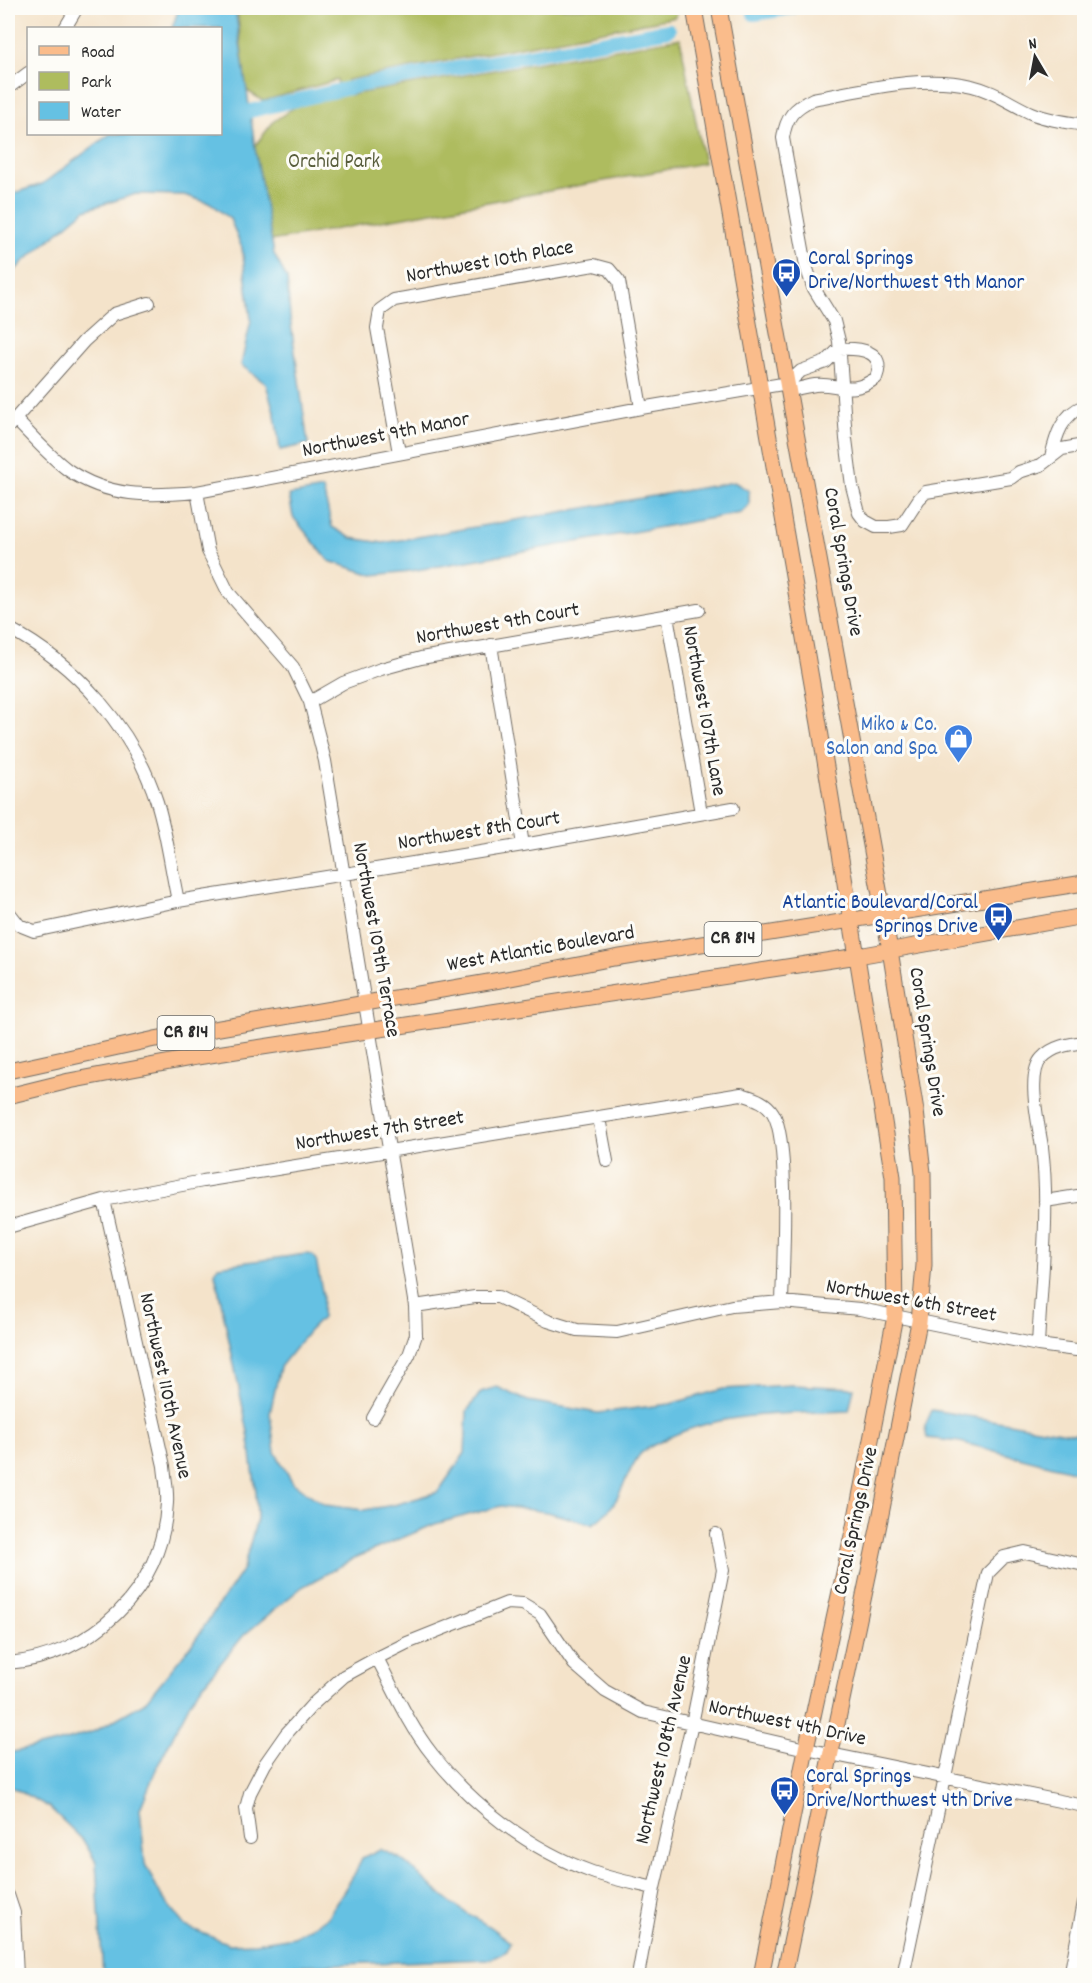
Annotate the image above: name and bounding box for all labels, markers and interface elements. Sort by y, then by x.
legend [27,27,222,135]
north arrow [1005,27,1065,87]
text: N [1027,33,1039,57]
text: Road [81,41,115,66]
text: Park [81,71,112,96]
text: Water [81,101,121,126]
park label: Orchid Park [288,148,380,178]
street label: Northwest 10th Place [404,234,576,292]
place label: Coral Springs Drive/Northwest 9th Manor [808,245,1024,299]
bus stop icon: Coral Springs Drive/Northwest 9th Manor [771,256,803,298]
street label: Northwest 9th Manor [300,405,472,467]
street label: Coral Springs Drive [814,485,870,639]
street label: Northwest 9th Court [414,596,582,654]
street label: Northwest 107th Lane [673,623,733,799]
place label: Miko & Co. Salon and Spa [826,711,938,765]
shop icon: Miko & Co. Salon and Spa [942,722,974,764]
street label: Northwest 8th Court [396,804,563,860]
street label: Northwest 109th Terrace [343,840,407,1040]
place label: Atlantic Boulevard/Coral Springs Drive [782,889,978,943]
bus stop icon: Atlantic Boulevard/Coral Springs Drive [983,900,1015,942]
street label: West Atlantic Boulevard [445,919,637,981]
road number: CR 814 [704,922,762,956]
street label: Coral Springs Drive [899,965,953,1119]
road number: CR 814 [158,1016,214,1050]
street label: Northwest 7th Street [294,1104,467,1160]
street label: Northwest 6th Street [823,1272,999,1332]
street label: Northwest 110th Avenue [130,1290,198,1482]
street label: Coral Springs Drive [827,1444,887,1598]
street label: Northwest 108th Avenue [629,1653,701,1847]
street label: Northwest 4th Drive [705,1693,869,1755]
place label: Coral Springs Drive/Northwest 4th Drive [806,1763,1013,1817]
bus stop icon: Coral Springs Drive/Northwest 4th Drive [769,1774,801,1816]

